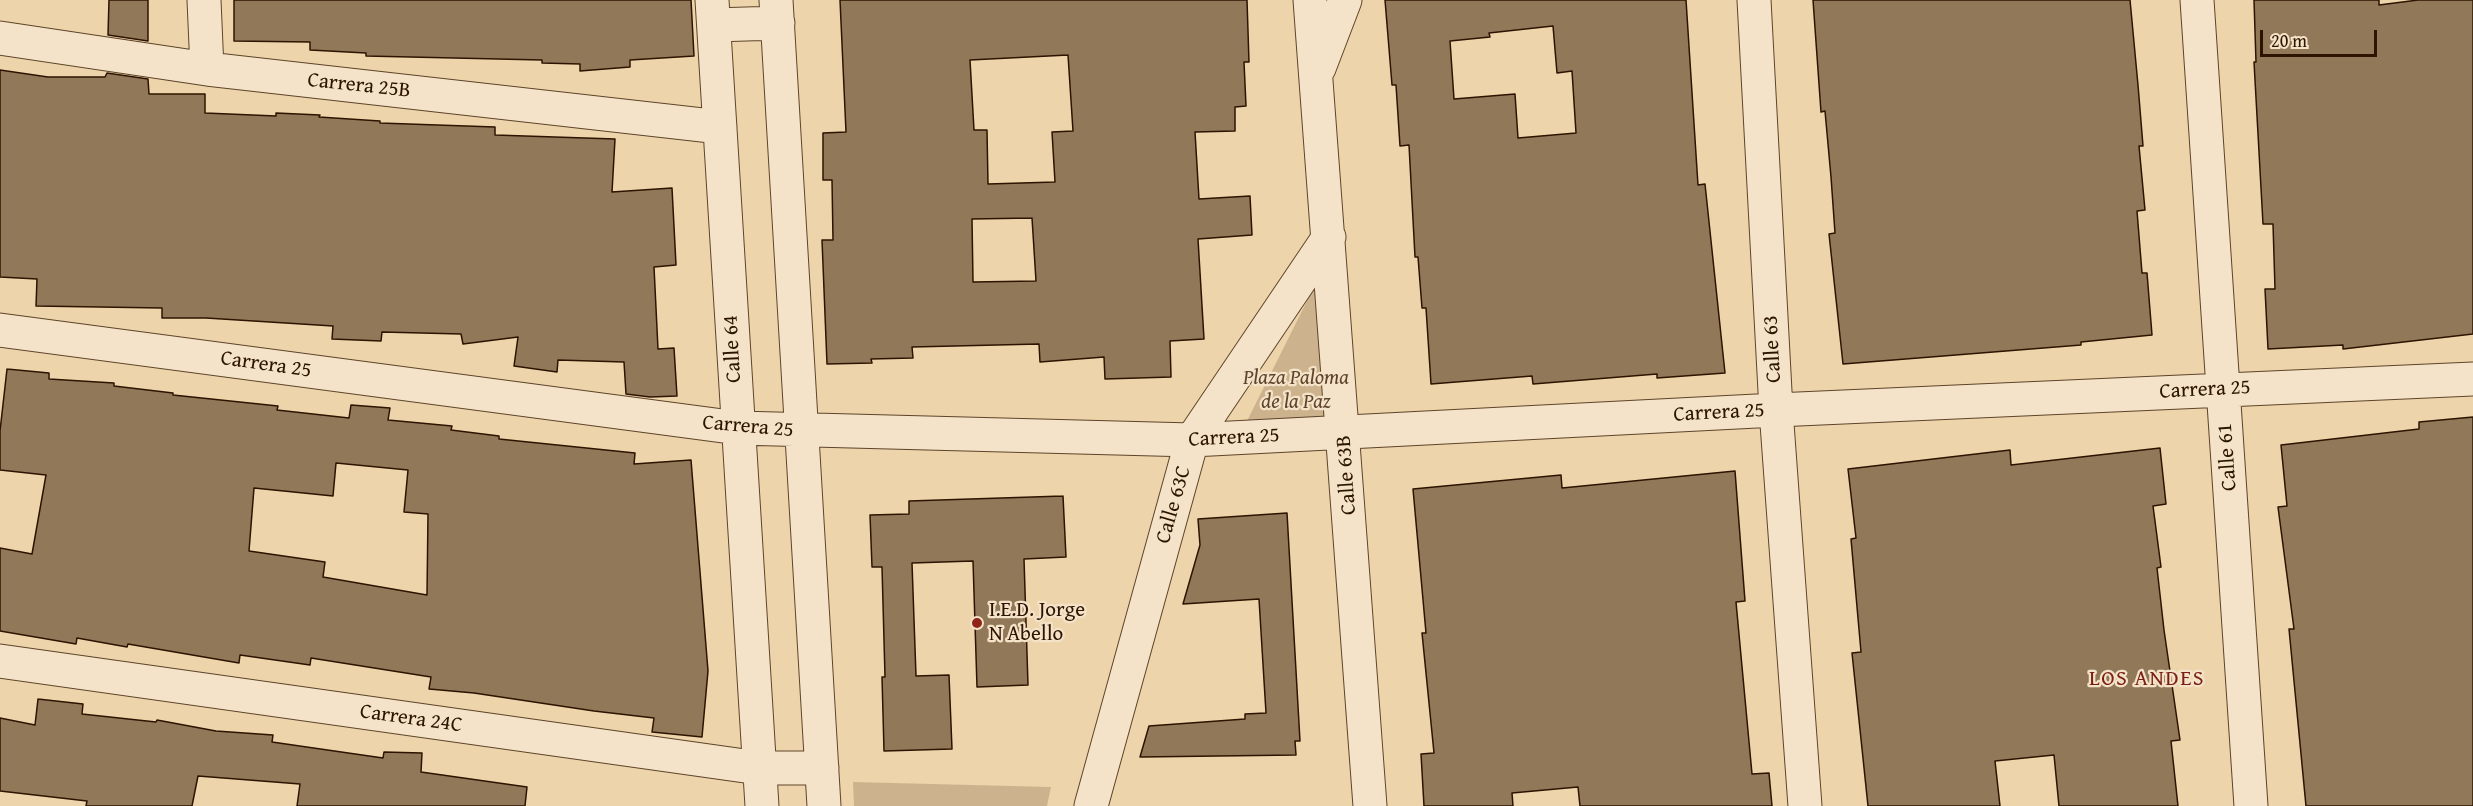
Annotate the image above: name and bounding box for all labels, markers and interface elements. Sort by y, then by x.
scale bar [2263,18,2380,56]
text: 20 m [2271,27,2307,54]
street label: Carrera 25B [306,68,412,104]
street label: Calle 64 [719,314,747,384]
street label: Calle 63 [1759,314,1787,384]
street label: Carrera 25 [219,346,313,384]
park label: Plaza Paloma de la Paz [1243,366,1349,416]
street label: Carrera 25 [2159,375,2251,405]
street label: Carrera 25 [1673,398,1765,428]
street label: Carrera 25 [701,410,795,444]
street label: Calle 61 [2213,422,2243,492]
street label: Carrera 25 [1188,423,1280,453]
street label: Calle 63B [1332,434,1362,516]
street label: Calle 63C [1151,463,1197,547]
place label: I.E.D. Jorge N Abello [989,598,1085,648]
marker: I.E.D. Jorge N Abello [970,616,984,630]
district label: LOS ANDES [2089,666,2205,692]
street label: Carrera 24C [358,699,464,739]

